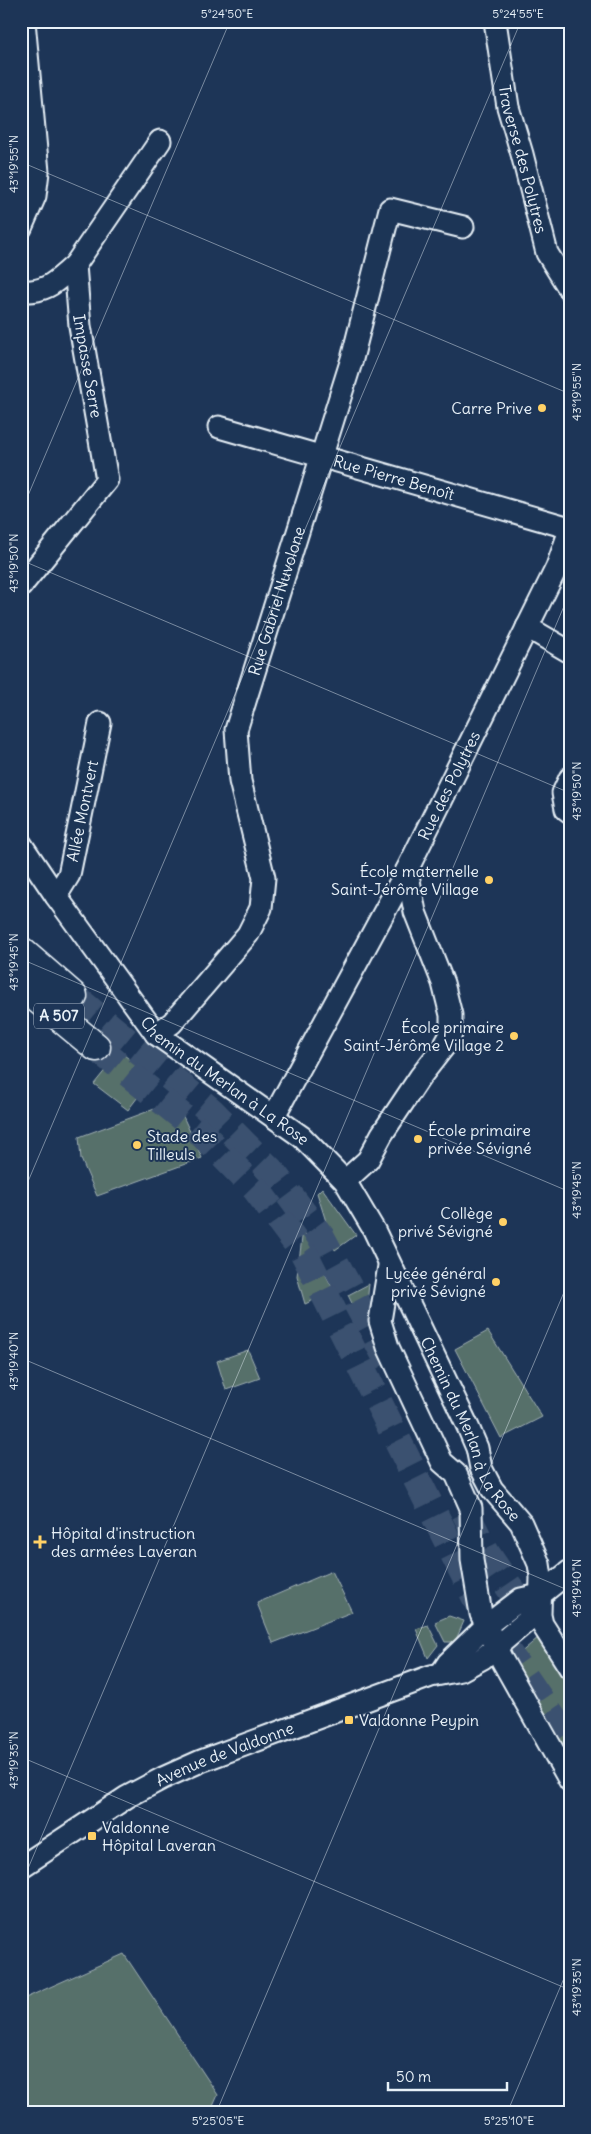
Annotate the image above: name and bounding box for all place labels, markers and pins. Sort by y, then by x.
place label: Carre Prive [451,398,532,418]
marker: Carre Prive [536,402,548,414]
place label: École maternelle Saint-Jérôme Village [331,861,479,899]
marker: École maternelle Saint-Jérôme Village [483,874,495,886]
place label: École primaire Saint-Jérôme Village 2 [344,1017,504,1055]
marker: École primaire Saint-Jérôme Village 2 [508,1030,520,1042]
place label: École primaire privée Sévigné [428,1120,532,1158]
place label: Stade des Tilleuls [147,1126,217,1164]
marker: École primaire privée Sévigné [412,1133,424,1145]
marker: Stade des Tilleuls [131,1139,143,1151]
place label: Collège privé Sévigné [398,1203,493,1241]
marker: Collège privé Sévigné [497,1216,509,1228]
place label: Lycée général privé Sévigné [385,1263,486,1301]
marker: Lycée général privé Sévigné [490,1276,502,1288]
place label: Hôpital d'instruction des armées Laveran [51,1523,197,1561]
marker: Hôpital d'instruction des armées Laveran [33,1535,47,1549]
place label: Valdonne Peypin [359,1710,479,1730]
marker: Valdonne Peypin [343,1714,355,1726]
place label: Valdonne Hôpital Laveran [102,1817,216,1855]
marker: Valdonne Hôpital Laveran [86,1830,98,1842]

